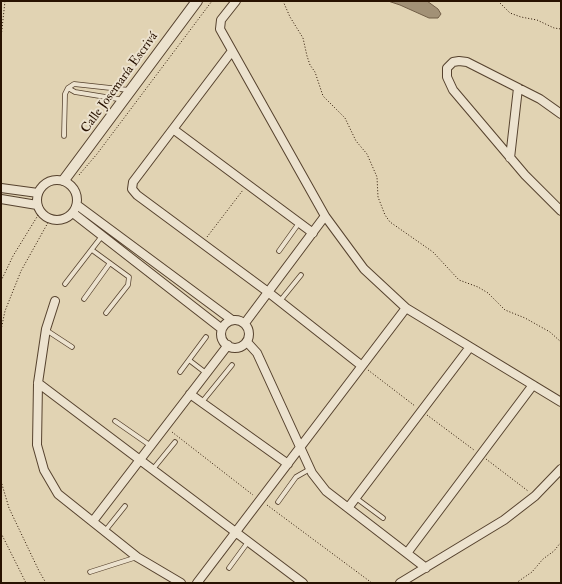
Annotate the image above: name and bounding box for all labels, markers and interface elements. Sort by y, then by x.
street label: Calle Josemaría Escrivá [78,30,162,136]

